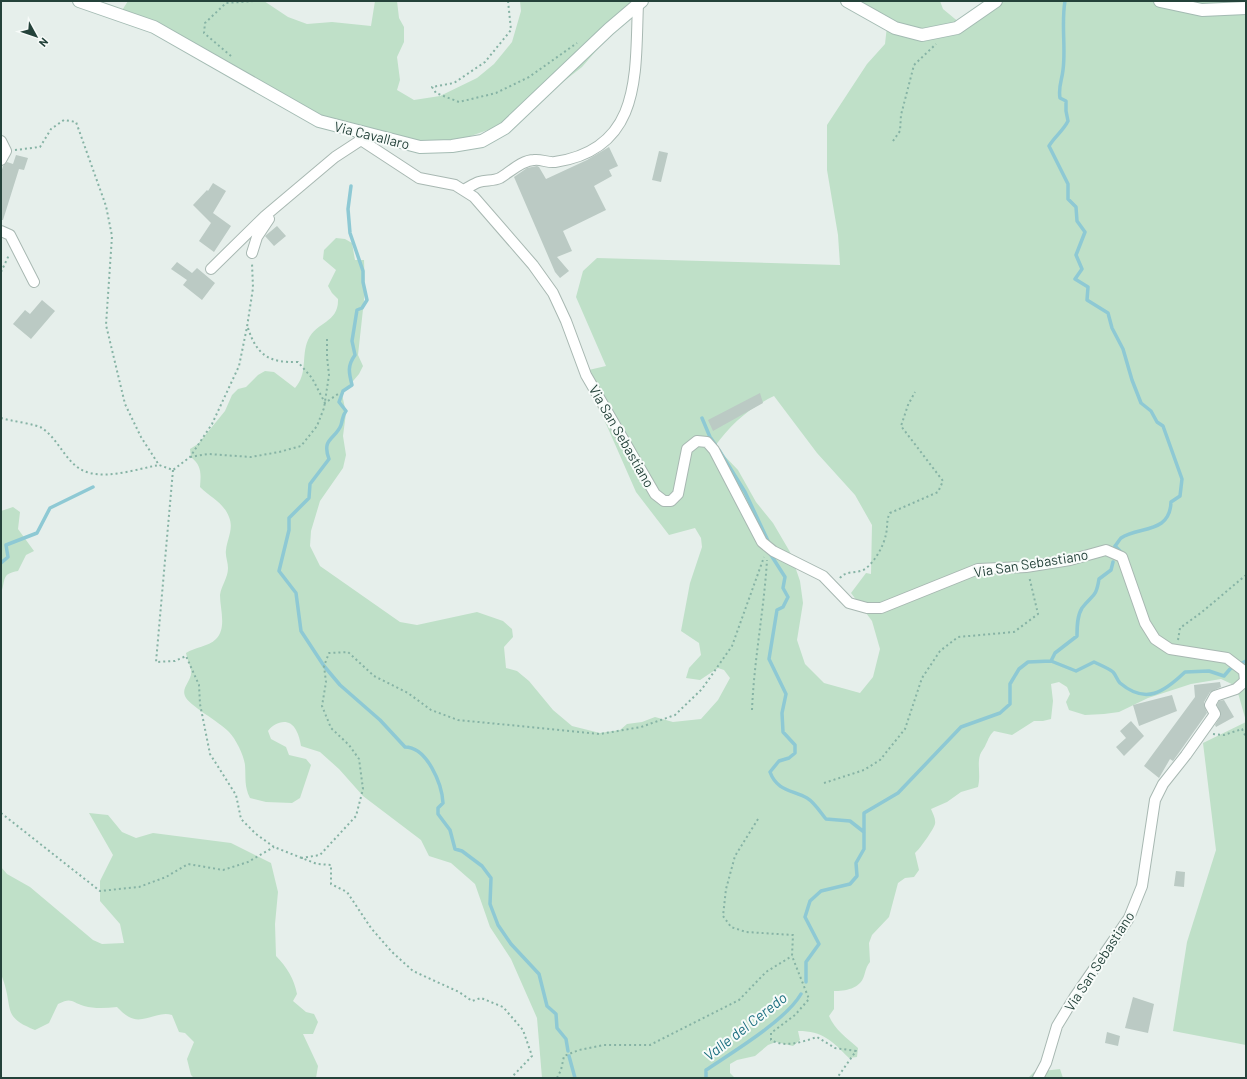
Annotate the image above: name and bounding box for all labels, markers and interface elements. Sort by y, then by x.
north arrow [16,16,56,56]
text: N [37,36,51,50]
street label: Via Cavallaro [333,117,411,153]
street label: Via San Sebastiano [586,382,658,490]
street label: Via San Sebastiano [973,546,1089,580]
street label: Via San Sebastiano [1060,908,1138,1014]
water label: Valle del Ceredo [700,988,790,1064]

